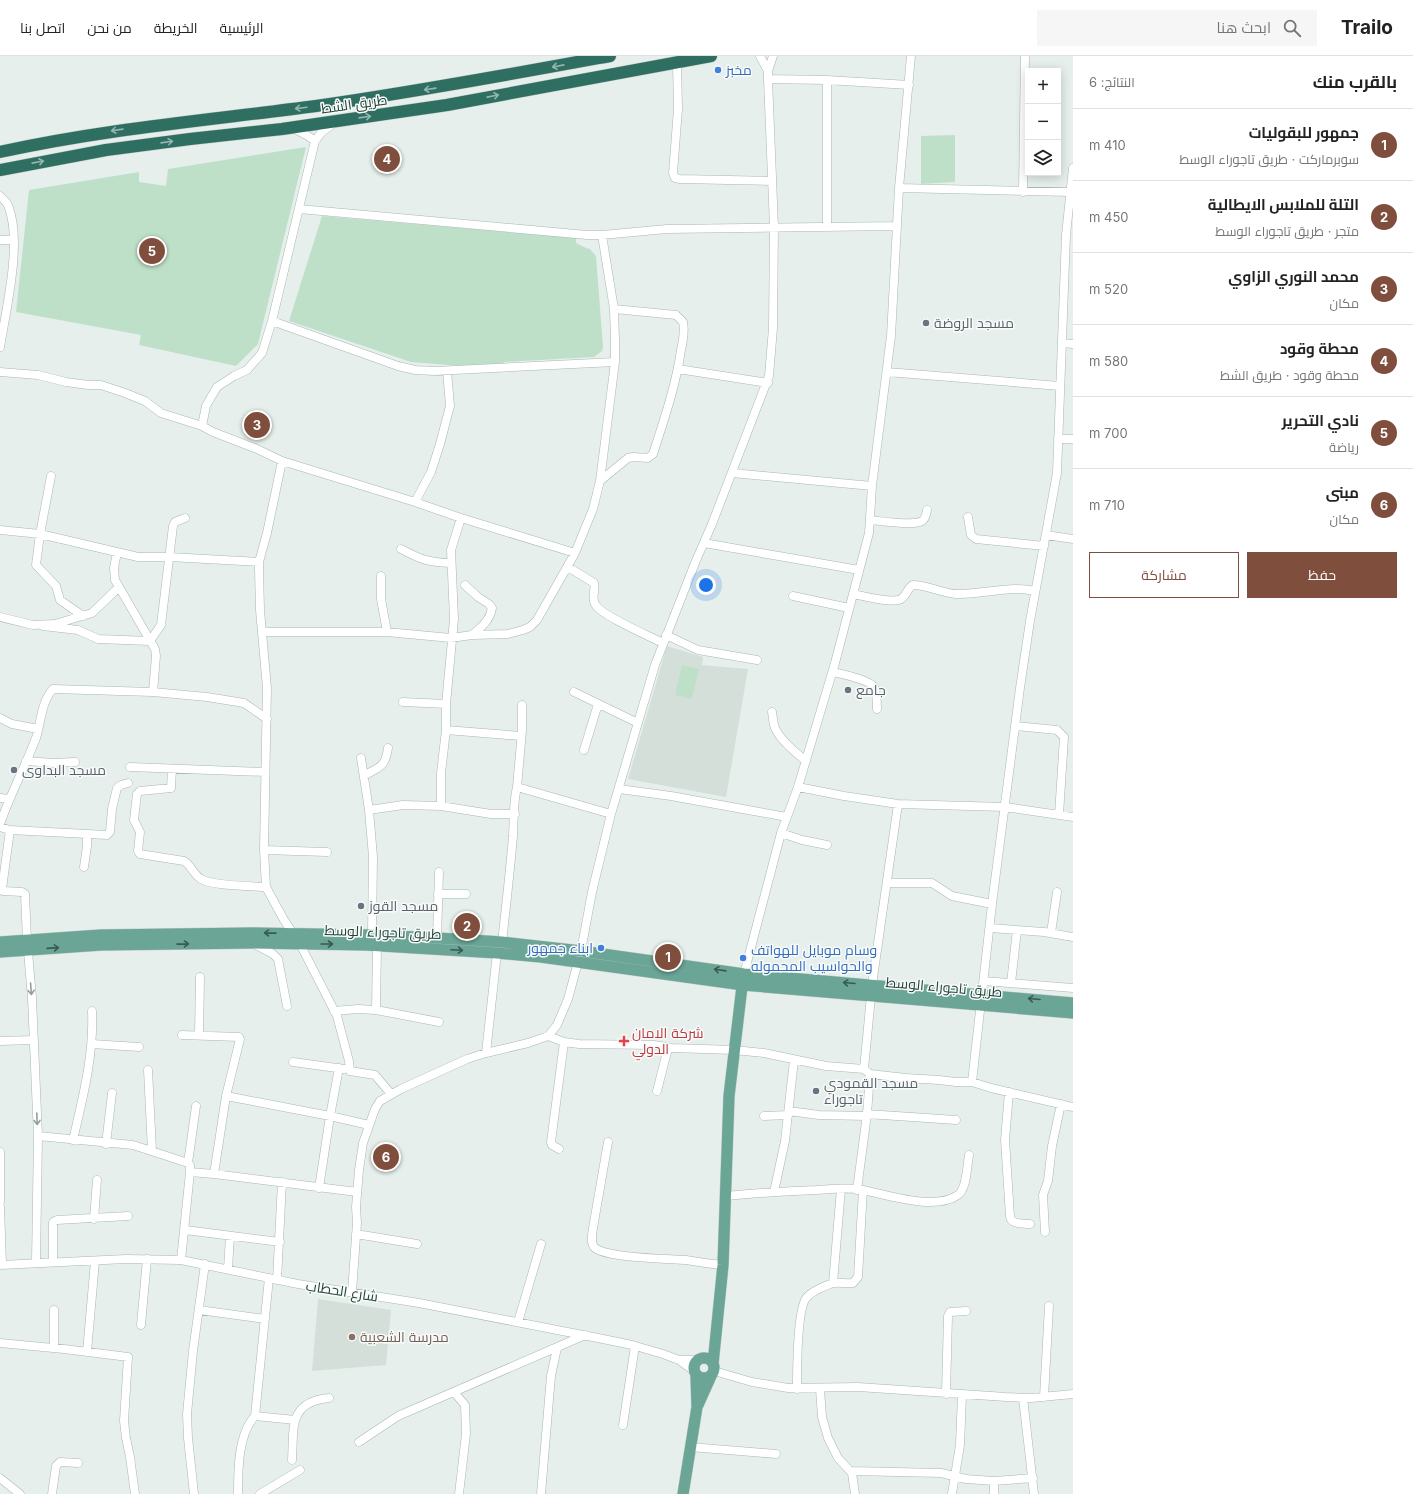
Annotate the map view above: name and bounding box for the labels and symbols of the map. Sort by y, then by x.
place label: مخبز [725,61,752,78]
one-way arrow [552,62,565,70]
marker: مخبز [713,65,723,75]
one-way arrow [424,85,437,93]
street label: طريق الشط [320,90,388,118]
one-way arrow [486,92,499,100]
one-way arrow [295,104,308,111]
one-way arrow [358,113,371,121]
one-way arrow [110,127,123,134]
one-way arrow [160,138,173,146]
pin: 4 [374,144,400,174]
one-way arrow [31,158,44,166]
pin: 5 [139,236,165,266]
place label: مسجد الروضة [934,314,1014,331]
marker: مسجد الروضة [921,318,931,328]
pin: 3 [244,410,270,440]
your location [696,575,716,595]
place label: جامع [856,681,886,699]
marker: جامع [843,685,853,695]
place label: مسجد البداوى [22,761,106,778]
marker: مسجد البداوى [9,765,19,775]
place label: مسجد القوز [368,897,438,914]
marker: مسجد القوز [356,901,366,911]
pin: 2 [454,911,480,941]
street label: طريق تاجوراء الوسط [324,921,442,943]
one-way arrow [264,929,277,937]
place label: ابناء جمهور [526,939,593,956]
one-way arrow [176,940,189,948]
one-way arrow [320,940,333,948]
place label: وسام موبايل للهواتف والحواسيب المحموله [751,941,877,974]
pin: 1 [655,942,681,972]
marker: ابناء جمهور [596,943,606,953]
one-way arrow [46,945,59,952]
one-way arrow [450,947,463,954]
marker: وسام موبايل للهواتف والحواسيب المحموله [738,953,748,963]
one-way arrow [713,966,726,974]
street label: طريق تاجوراء الوسط [885,973,1003,1001]
one-way arrow [843,979,856,987]
one-way arrow [28,982,35,995]
one-way arrow [1028,996,1041,1003]
place label: شركة الامان الدولي [632,1024,704,1061]
marker: شركة الامان الدولي [619,1036,629,1046]
place label: مسجد القمودي تاجوراء [824,1074,918,1107]
marker: مسجد القمودي تاجوراء [811,1086,821,1096]
one-way arrow [33,1112,40,1125]
pin: 6 [373,1142,399,1172]
street label: شارع الحطاب [305,1276,379,1306]
place label: مدرسة الشعبية [360,1328,449,1345]
marker: مدرسة الشعبية [347,1332,357,1342]

